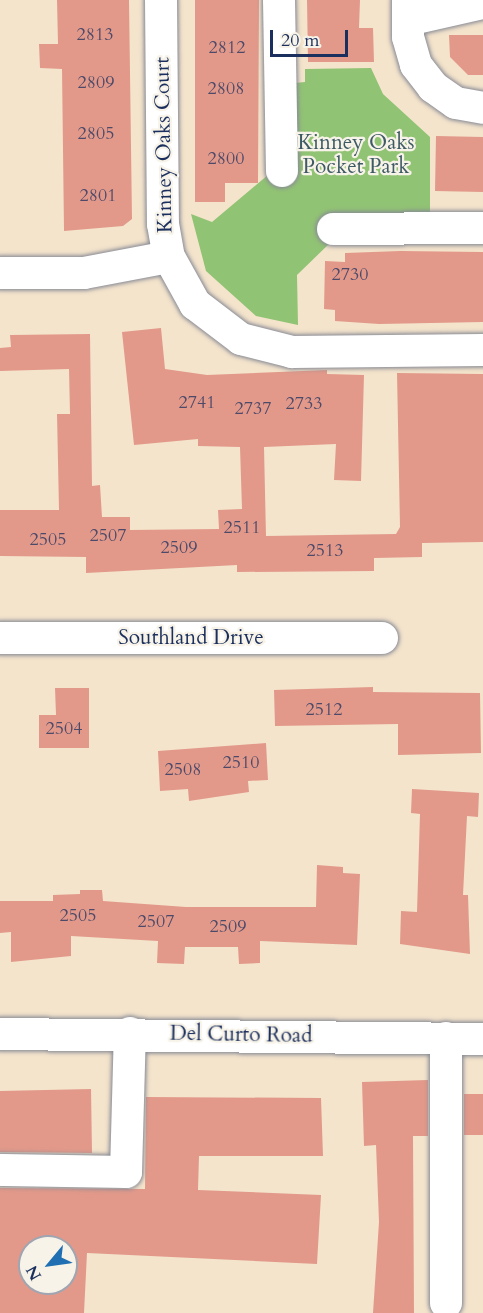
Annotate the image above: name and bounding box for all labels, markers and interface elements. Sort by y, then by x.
scale bar [273,18,351,56]
house number: 2813 [77,24,113,46]
text: 20 m [281,28,320,53]
house number: 2812 [209,37,245,59]
street label: Kinney Oaks Court [150,57,178,233]
house number: 2809 [78,72,114,94]
house number: 2808 [208,78,244,100]
house number: 2805 [78,123,114,145]
park label: Kinney Oaks Pocket Park [297,130,415,180]
house number: 2800 [208,148,244,170]
house number: 2801 [80,185,116,207]
house number: 2730 [332,264,368,286]
house number: 2741 [179,392,215,414]
house number: 2733 [286,393,322,415]
house number: 2737 [235,398,271,420]
house number: 2511 [224,517,260,539]
house number: 2507 [90,525,126,547]
house number: 2505 [30,529,66,551]
house number: 2509 [161,537,197,559]
house number: 2513 [307,540,343,562]
street label: Southland Drive [118,625,264,651]
house number: 2512 [306,699,342,721]
house number: 2504 [46,718,82,740]
house number: 2510 [223,752,259,774]
house number: 2508 [165,759,201,781]
house number: 2505 [60,905,96,927]
house number: 2507 [138,911,174,933]
house number: 2509 [210,916,246,938]
street label: Del Curto Road [169,1021,313,1049]
north arrow [18,1235,78,1295]
text: N [21,1261,47,1284]

